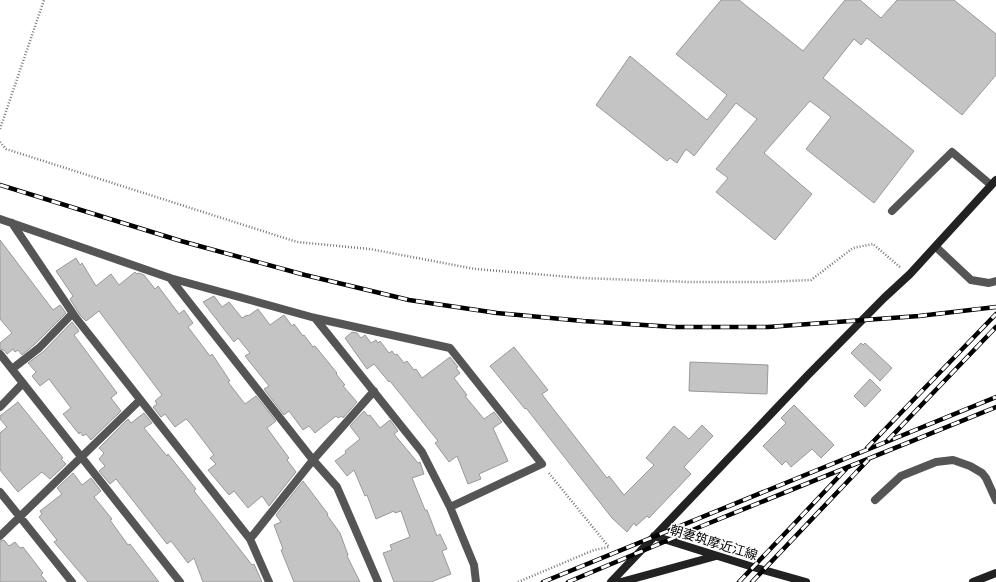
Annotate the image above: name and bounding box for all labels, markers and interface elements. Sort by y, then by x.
street label: 朝妻筑摩近江線 [668,521,760,564]

